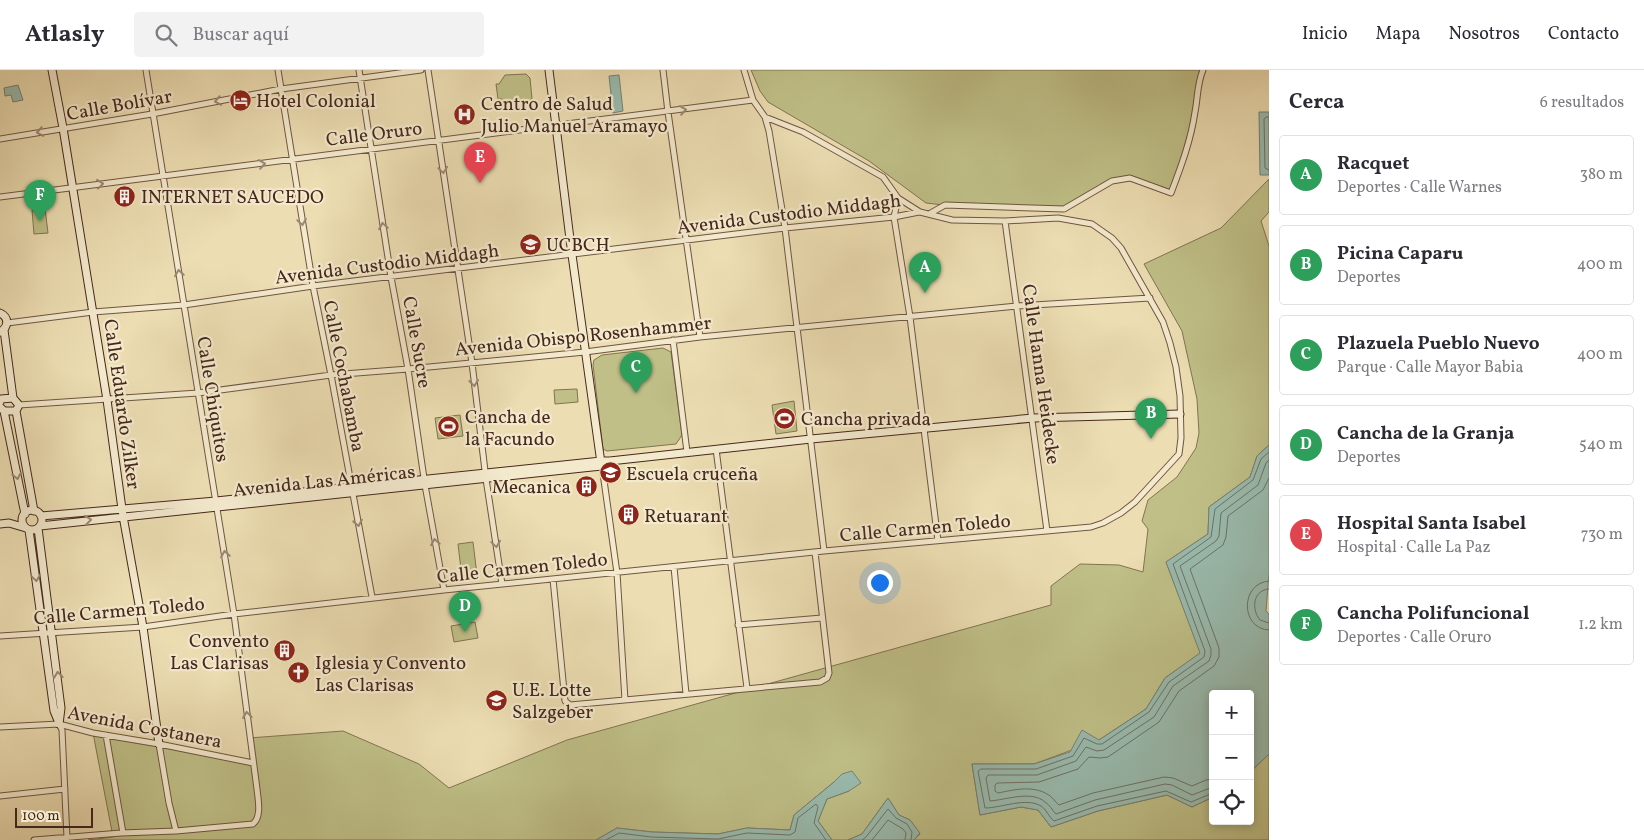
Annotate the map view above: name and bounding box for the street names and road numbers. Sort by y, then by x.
street label: Calle Bolívar [65,84,174,128]
street label: Calle Oruro [325,116,424,154]
street label: Avenida Custodio Middagh [676,188,903,242]
street label: Avenida Custodio Middagh [274,238,501,292]
street label: Calle Hanna Heidecke [1015,283,1066,466]
street label: Calle Sucre [395,294,437,390]
street label: Calle Cochabamba [316,298,370,454]
street label: Avenida Obispo Rosenhammer [454,311,713,363]
street label: Calle Eduardo Zilker [96,318,146,491]
street label: Calle Chiquitos [189,335,235,464]
street label: Avenida Las Américas [232,459,417,504]
street label: Calle Carmen Toledo [839,509,1012,549]
street label: Calle Carmen Toledo [436,547,609,591]
street label: Calle Carmen Toledo [33,592,206,632]
street label: Avenida Costanera [65,700,224,756]

